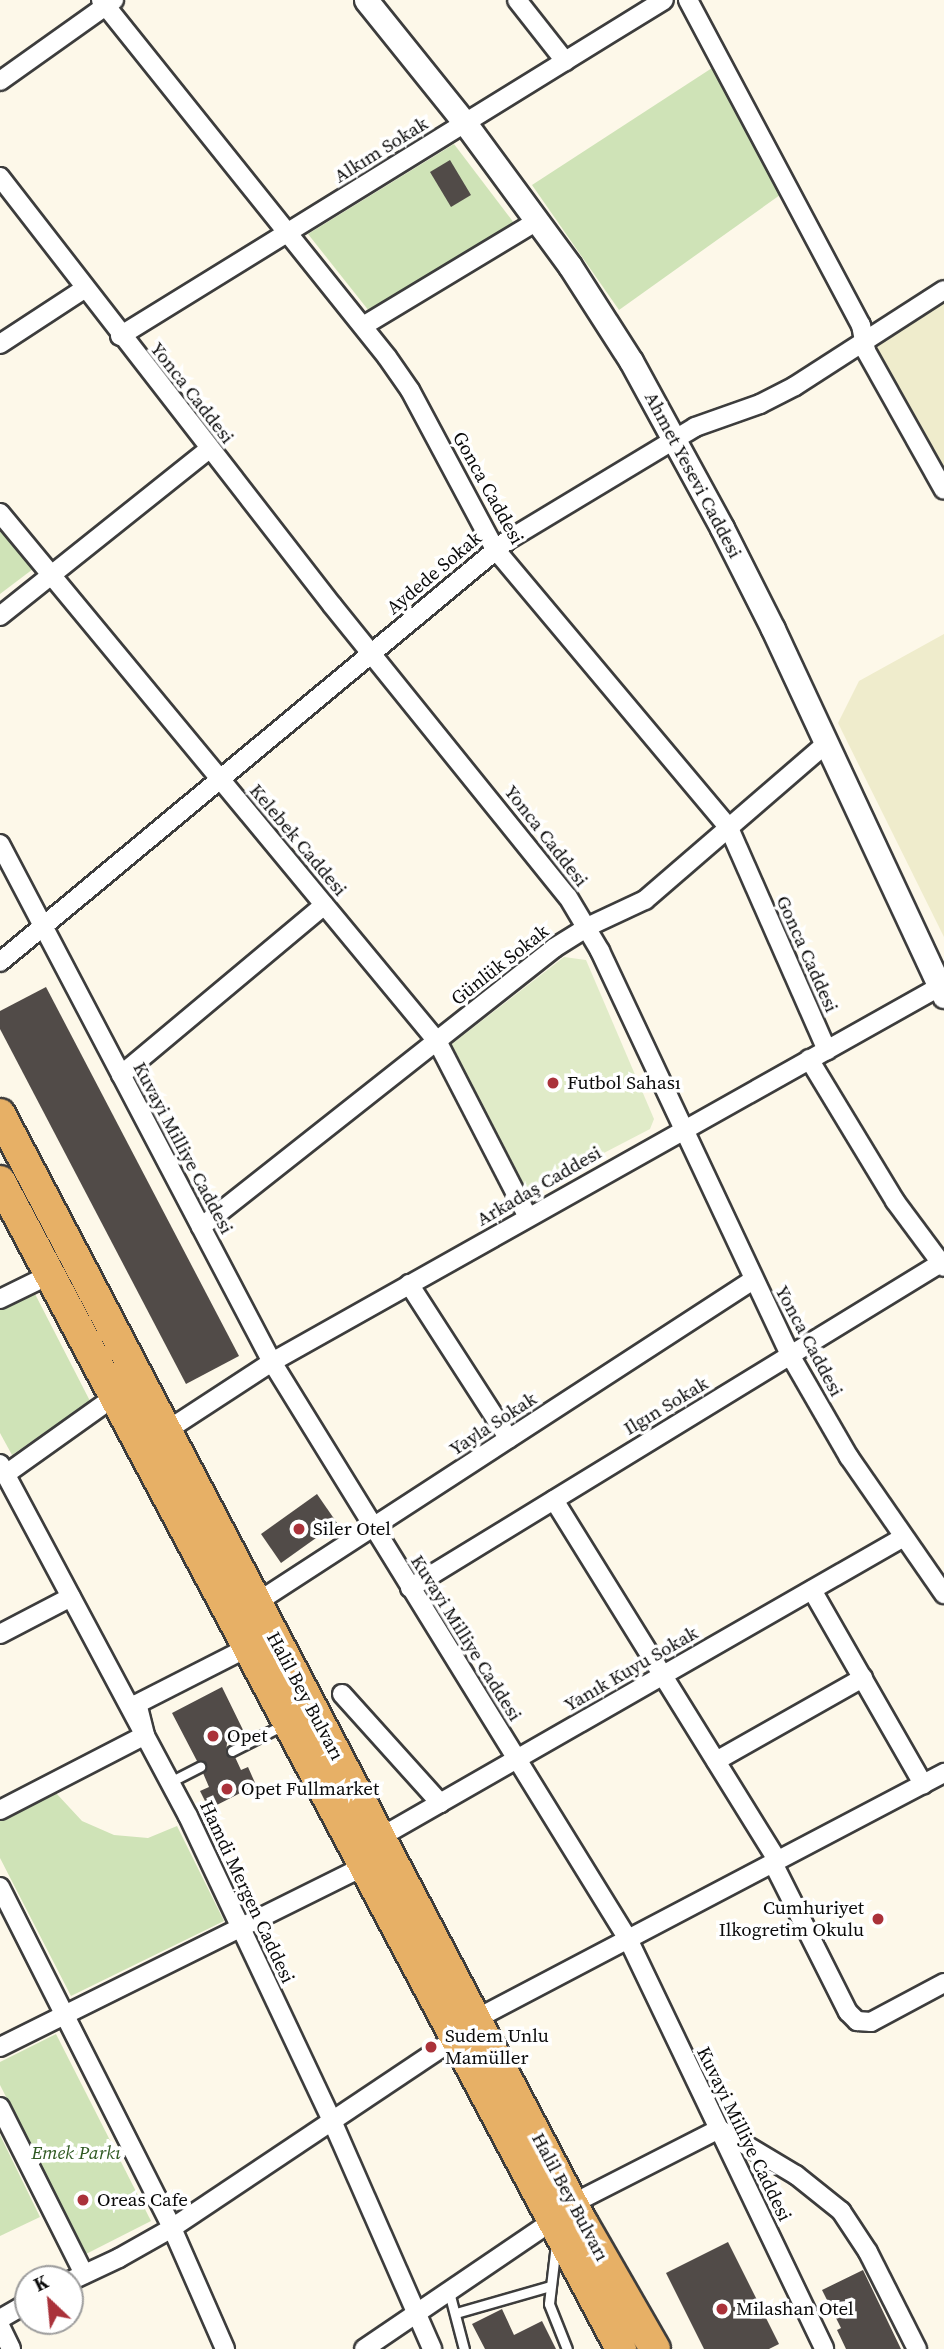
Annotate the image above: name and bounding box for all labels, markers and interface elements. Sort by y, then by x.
street label: Alkım Sokak [330,112,432,188]
street label: Yonca Caddesi [145,338,239,448]
street label: Ahmet Yesevi Caddesi [639,388,747,562]
street label: Gonca Caddesi [448,428,528,548]
street label: Aydede Sokak [382,527,486,619]
street label: Kelebek Caddesi [245,779,351,901]
street label: Yonca Caddesi [499,781,593,891]
street label: Gonca Caddesi [771,892,843,1016]
street label: Günlük Sokak [447,920,553,1010]
street label: Kuvayi Milliye Caddesi [128,1058,238,1238]
place label: Futbol Sahası [567,1072,681,1094]
marker: Futbol Sahası [545,1075,561,1091]
street label: Arkadaş Caddesi [473,1141,605,1231]
street label: Yonca Caddesi [770,1282,848,1400]
street label: Ilgın Sokak [620,1372,712,1440]
street label: Yayla Sokak [445,1387,541,1461]
place label: Siler Otel [313,1518,391,1540]
marker: Siler Otel [291,1521,307,1537]
street label: Kuvayi Milliye Caddesi [406,1551,526,1725]
street label: Yanık Kuyu Sokak [560,1621,702,1717]
street label: Halil Bey Bulvarı [262,1628,348,1764]
place label: Opet [227,1725,267,1747]
marker: Opet [205,1728,221,1744]
place label: Opet Fullmarket [241,1778,379,1800]
marker: Opet Fullmarket [219,1781,235,1797]
street label: Hamdi Mergen Caddesi [195,1797,299,1987]
place label: Cumhuriyet Ilkogretim Okulu [719,1897,864,1941]
marker: Cumhuriyet Ilkogretim Okulu [870,1911,886,1927]
place label: Sudem Unlu Mamüller [445,2025,549,2069]
marker: Sudem Unlu Mamüller [423,2039,439,2055]
street label: Kuvayi Milliye Caddesi [692,2043,796,2225]
street label: Halil Bey Bulvarı [527,2129,613,2265]
park label: Emek Parkı [31,2142,121,2164]
place label: Oreas Cafe [97,2189,188,2211]
marker: Oreas Cafe [75,2192,91,2208]
north arrow [14,2265,84,2335]
text: K [29,2268,52,2298]
place label: Milashan Otel [736,2298,854,2320]
marker: Milashan Otel [714,2301,730,2317]

